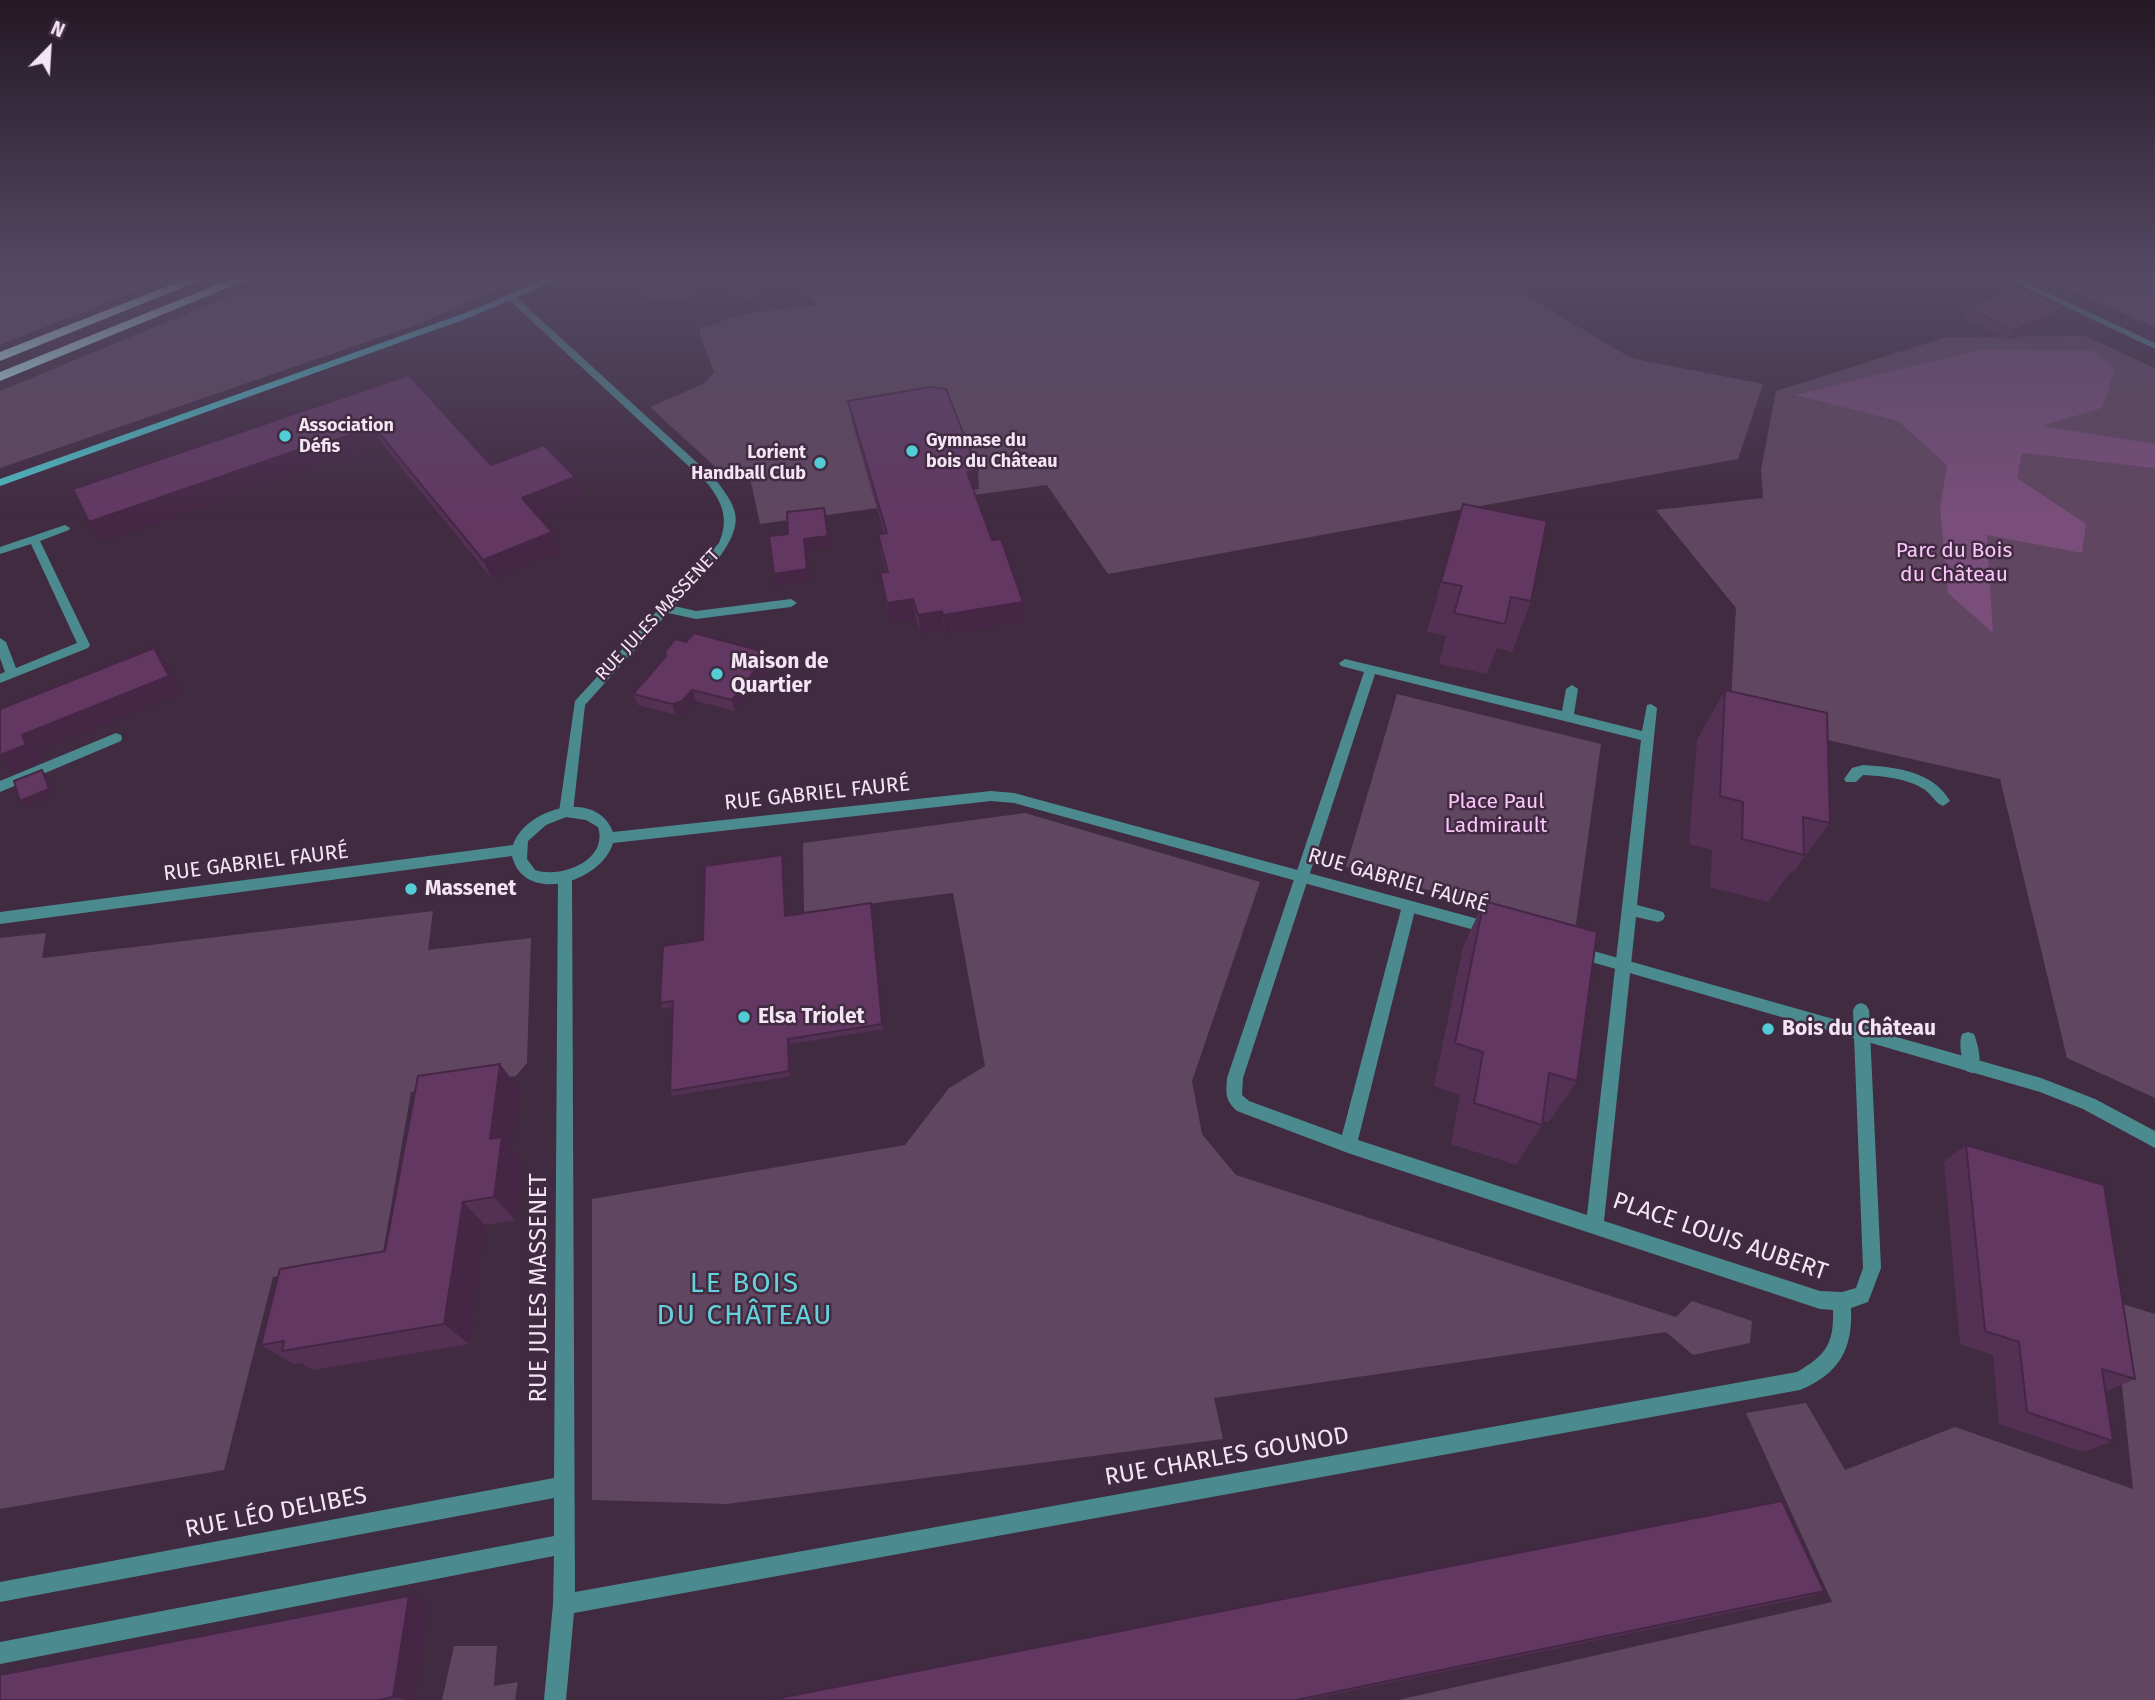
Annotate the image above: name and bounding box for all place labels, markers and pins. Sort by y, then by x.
place label: Association Défis [299,415,394,458]
marker: Association Défis [277,428,293,444]
place label: Gymnase du bois du Château [926,430,1058,472]
place label: Lorient Handball Club [691,442,806,484]
marker: Gymnase du bois du Château [904,443,920,459]
marker: Lorient Handball Club [812,455,828,471]
place label: Maison de Quartier [731,649,829,699]
marker: Maison de Quartier [709,666,725,682]
place label: Massenet [425,876,516,902]
marker: Massenet [403,881,419,897]
place label: Elsa Triolet [758,1004,865,1030]
marker: Elsa Triolet [736,1009,752,1025]
place label: Bois du Château [1782,1016,1936,1042]
marker: Bois du Château [1760,1021,1776,1037]

